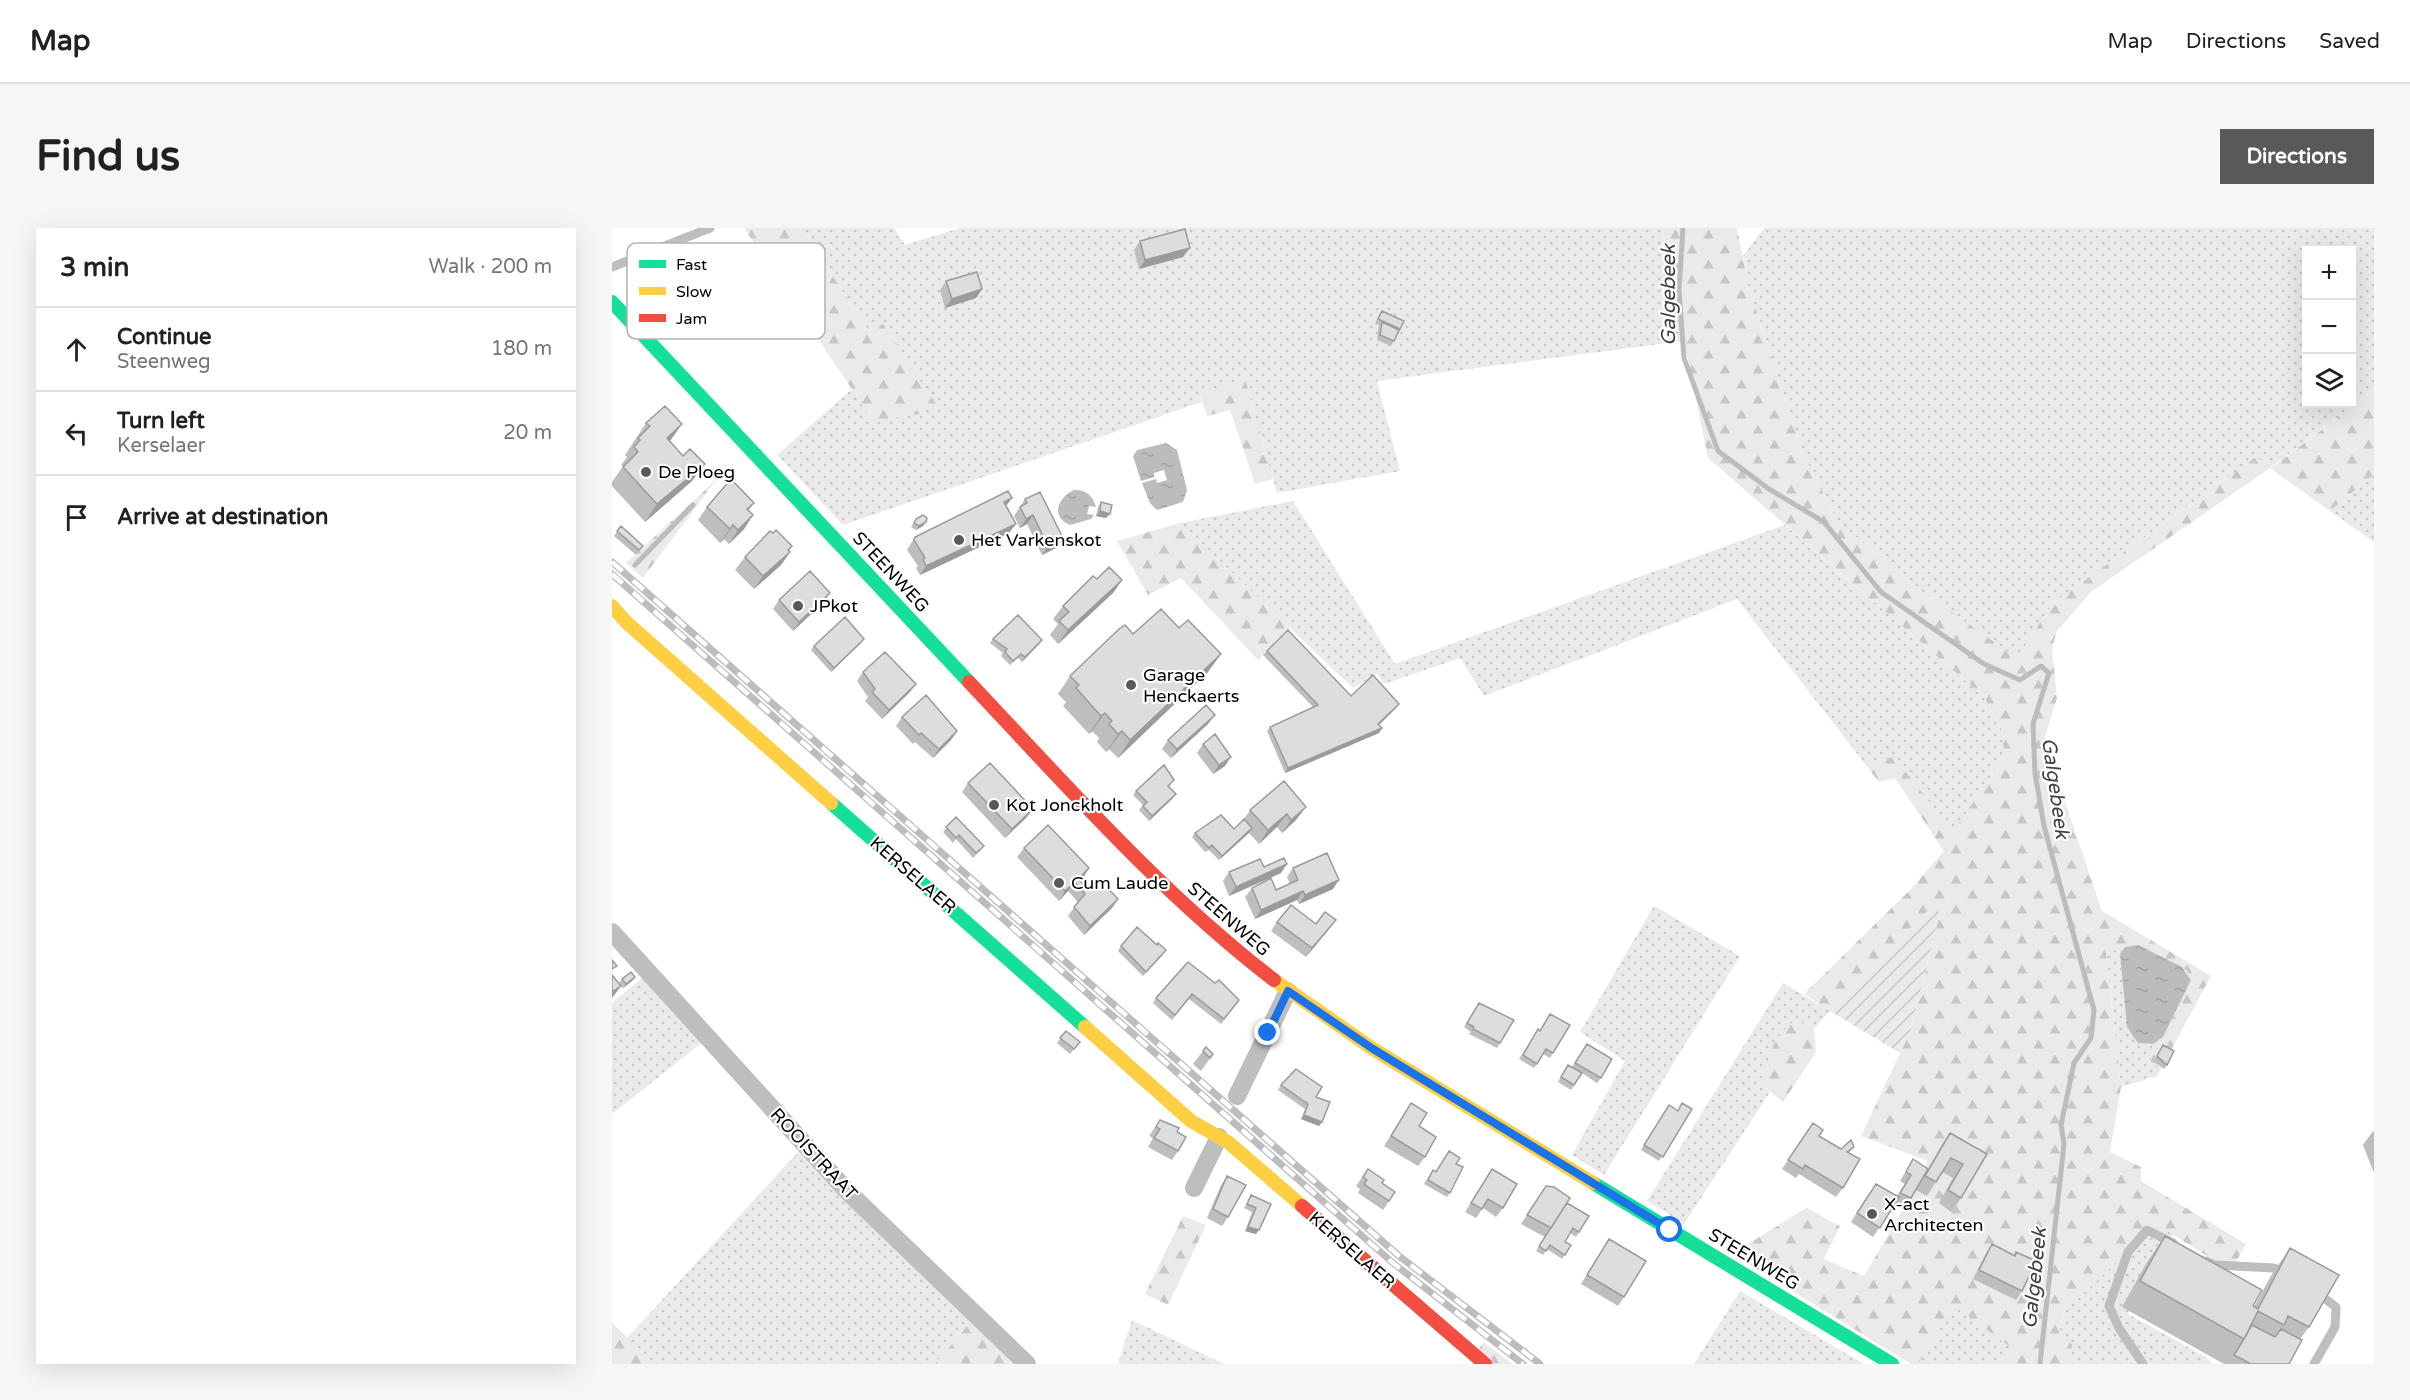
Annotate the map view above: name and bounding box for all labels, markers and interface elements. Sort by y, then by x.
text: Map [30,24,90,58]
text: Map [2107,29,2153,54]
text: Directions [2186,29,2286,54]
text: Saved [2319,29,2380,54]
button: Directions [2220,129,2374,184]
text: Find us [36,131,180,182]
water label: Galgebeek [1657,242,1681,346]
legend [627,243,825,339]
map controls [2302,246,2356,408]
button: + [2302,246,2356,300]
text: 3 min [60,252,129,283]
text: Walk · 200 m [429,255,552,279]
text: Fast [676,255,707,275]
text: Slow [676,282,712,302]
button: − [2302,300,2356,354]
text: Jam [676,309,707,329]
text: Continue [117,324,212,350]
icon: ahead [60,333,93,366]
text: 180 m [491,337,552,361]
text: Steenweg [117,350,211,374]
button: layers [2302,354,2356,408]
text: Turn left [117,408,205,434]
icon: left [60,417,93,450]
text: 20 m [503,421,552,445]
text: Kerselaer [117,434,206,458]
place label: De Ploeg [658,461,735,483]
marker: De Ploeg [639,465,653,479]
icon: arrive [60,501,93,534]
text: Arrive at destination [117,504,328,530]
street label: STEENWEG [848,527,934,617]
place label: Het Varkenskot [971,529,1102,551]
marker: Het Varkenskot [952,533,966,547]
place label: JPkot [810,595,858,617]
marker: JPkot [791,599,805,613]
place label: Garage Henckaerts [1143,664,1239,707]
marker: Garage Henckaerts [1124,678,1138,692]
water label: Galgebeek [2036,736,2074,842]
place label: Kot Jonckholt [1006,794,1124,816]
marker: Kot Jonckholt [987,798,1001,812]
street label: KERSELAER [866,832,960,918]
place label: Cum Laude [1071,872,1168,894]
marker: Cum Laude [1052,876,1066,890]
street label: STEENWEG [1183,877,1275,961]
route end [1254,1019,1280,1045]
street label: ROOISTRAAT [766,1103,862,1205]
place label: X-act Architecten [1884,1193,1983,1236]
street label: KERSELAER [1305,1207,1399,1293]
marker: X-act Architecten [1865,1207,1879,1221]
route start [1656,1216,1682,1242]
street label: STEENWEG [1705,1223,1803,1295]
water label: Galgebeek [2018,1224,2052,1330]

